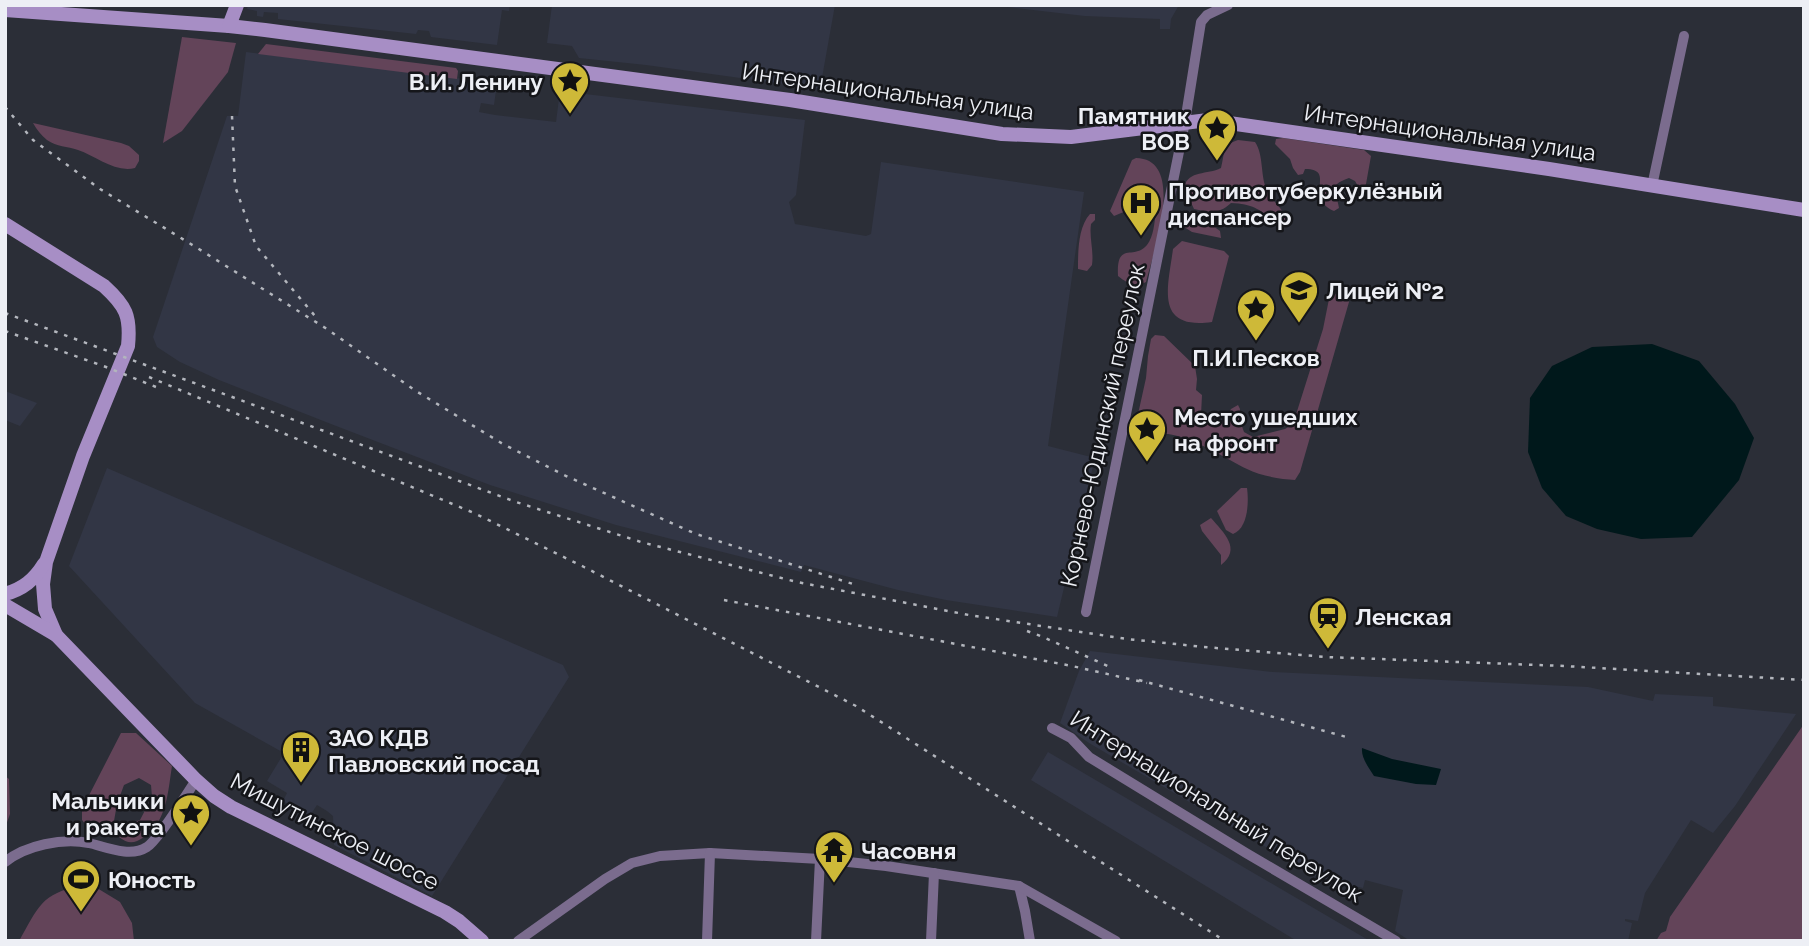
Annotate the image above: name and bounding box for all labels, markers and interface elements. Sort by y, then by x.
street label: Интернациональная улица [740,57,1036,125]
place icon: В.И. Ленину [549,60,591,115]
place label: В.И. Ленину [409,68,543,95]
street label: Интернациональная улица [1302,98,1598,166]
place label: Памятник ВОВ [1078,102,1190,155]
place icon: Памятник ВОВ [1196,107,1238,162]
place label: Противотуберкулёзный диспансер [1168,177,1443,230]
hospital icon: Противотуберкулёзный диспансер [1120,182,1162,237]
street label: Корнево-Юдинский переулок [1054,261,1150,589]
school or university icon: Лицей №2 [1278,269,1320,324]
place label: Лицей №2 [1326,277,1444,304]
place icon: П.И.Песков [1235,287,1277,342]
place label: П.И.Песков [1192,344,1320,371]
place label: Место ушедших на фронт [1174,403,1358,456]
place icon: Место ушедших на фронт [1126,408,1168,463]
station icon: Ленская [1307,595,1349,650]
place label: Ленская [1355,603,1452,630]
street label: Интернациональный переулок [1066,704,1368,908]
place label: ЗАО КДВ Павловский посад [328,724,540,777]
building icon: ЗАО КДВ Павловский посад [280,729,322,784]
street label: Мишутинское шоссе [226,767,444,895]
place label: Мальчики и ракета [51,787,164,840]
place icon: Мальчики и ракета [170,792,212,847]
temple icon: Часовня [813,829,855,884]
place label: Часовня [861,837,956,864]
sports icon: Юность [60,858,102,913]
place label: Юность [108,866,195,893]

